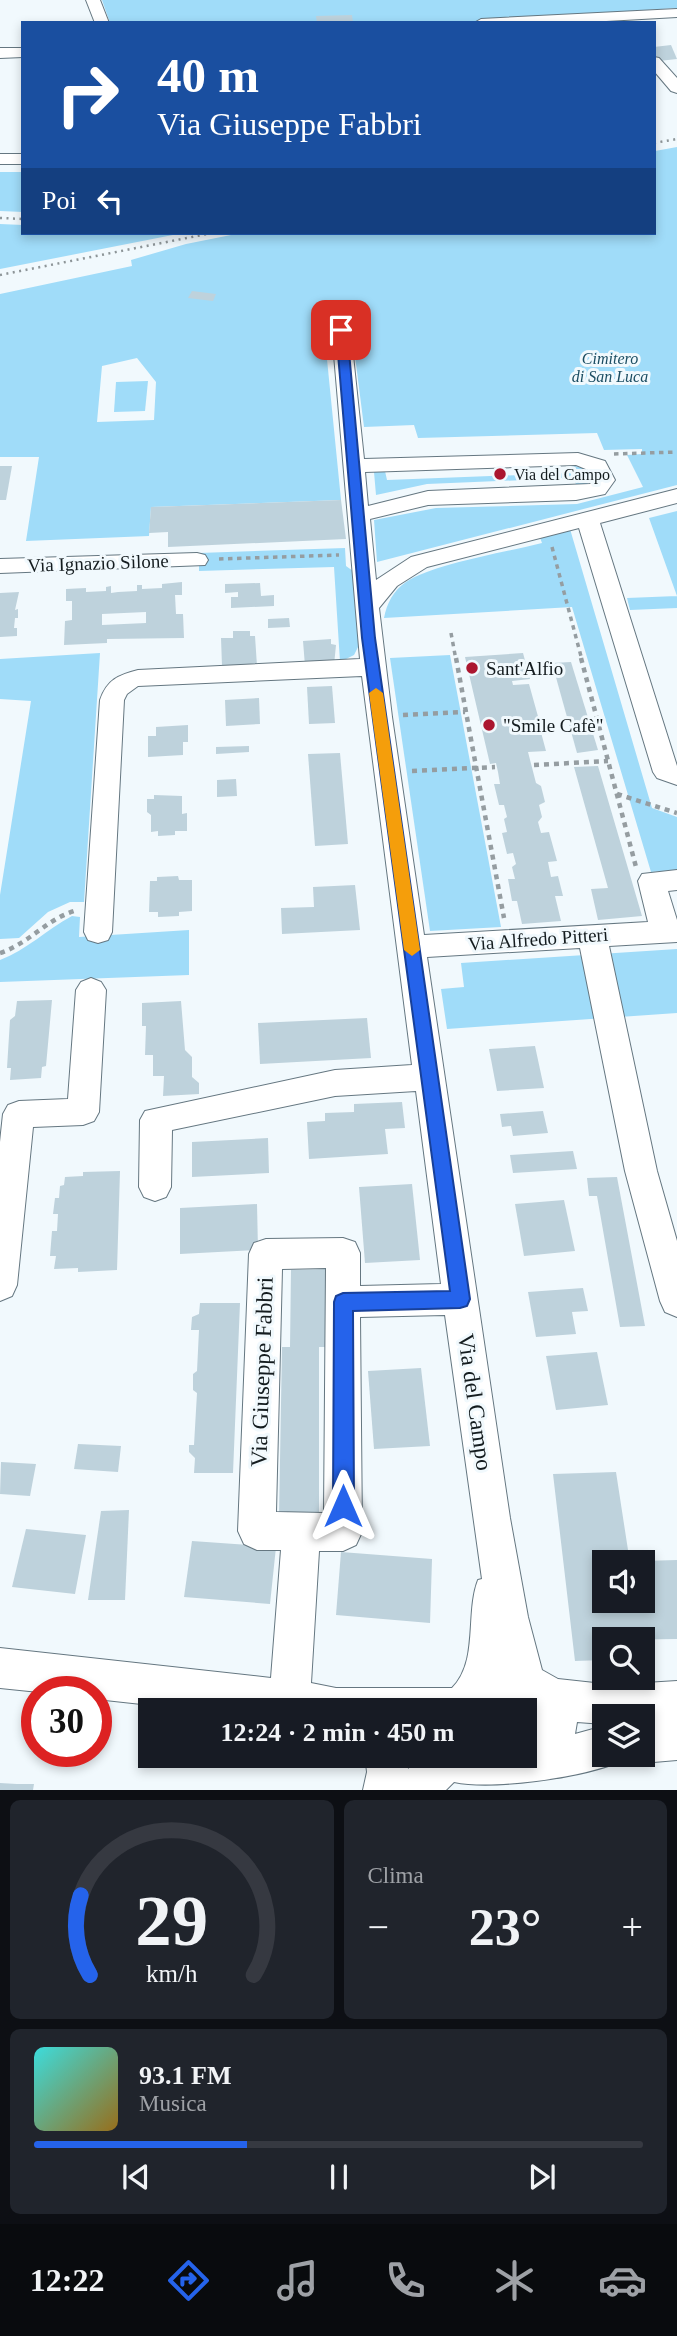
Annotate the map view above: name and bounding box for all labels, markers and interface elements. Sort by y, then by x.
text: 40 m [157,48,259,103]
icon: right [42,49,133,140]
text: Via Giuseppe Fabbri [157,106,422,142]
icon: left [91,182,129,220]
text: Poi [42,186,77,215]
pin [311,300,371,360]
icon: arrive [322,311,360,349]
park label: Cimitero di San Luca [572,350,648,385]
marker: Via del Campo [492,466,508,482]
place label: Via del Campo [514,466,610,484]
street label: Via Ignazio Silone [27,550,169,576]
place label: Sant'Alfio [486,658,563,679]
marker: Sant'Alfio [464,660,480,676]
place label: "Smile Cafè" [503,715,603,736]
marker: "Smile Cafè" [481,717,497,733]
street label: Via Alfredo Pitteri [467,924,609,954]
street label: Via Giuseppe Fabbri [246,1276,278,1468]
street label: Via del Campo [453,1332,497,1472]
position arrow [306,1469,380,1543]
map controls [592,1550,655,1767]
button: sound [592,1550,655,1613]
button: search [592,1627,655,1690]
speed limit sign: 30 [21,1676,112,1767]
button: layers [592,1704,655,1767]
text: 12:24 · 2 min · 450 m [221,1718,455,1747]
text: Clima [368,1863,424,1888]
text: 29 [135,1881,208,1962]
text: 23° [469,1899,542,1956]
text: − [368,1906,389,1948]
text: + [622,1906,643,1948]
text: km/h [146,1960,198,1987]
text: 93.1 FM [139,2061,231,2090]
text: Musica [139,2091,207,2116]
icon: previous [117,2158,155,2196]
icon: pause [320,2158,358,2196]
icon: next [523,2158,561,2196]
icon: directions [164,2256,213,2305]
icon: music [273,2256,322,2305]
icon: phone [381,2256,430,2305]
icon: climate [490,2256,539,2305]
icon: car [598,2256,647,2305]
text: 12:22 [30,2262,104,2298]

